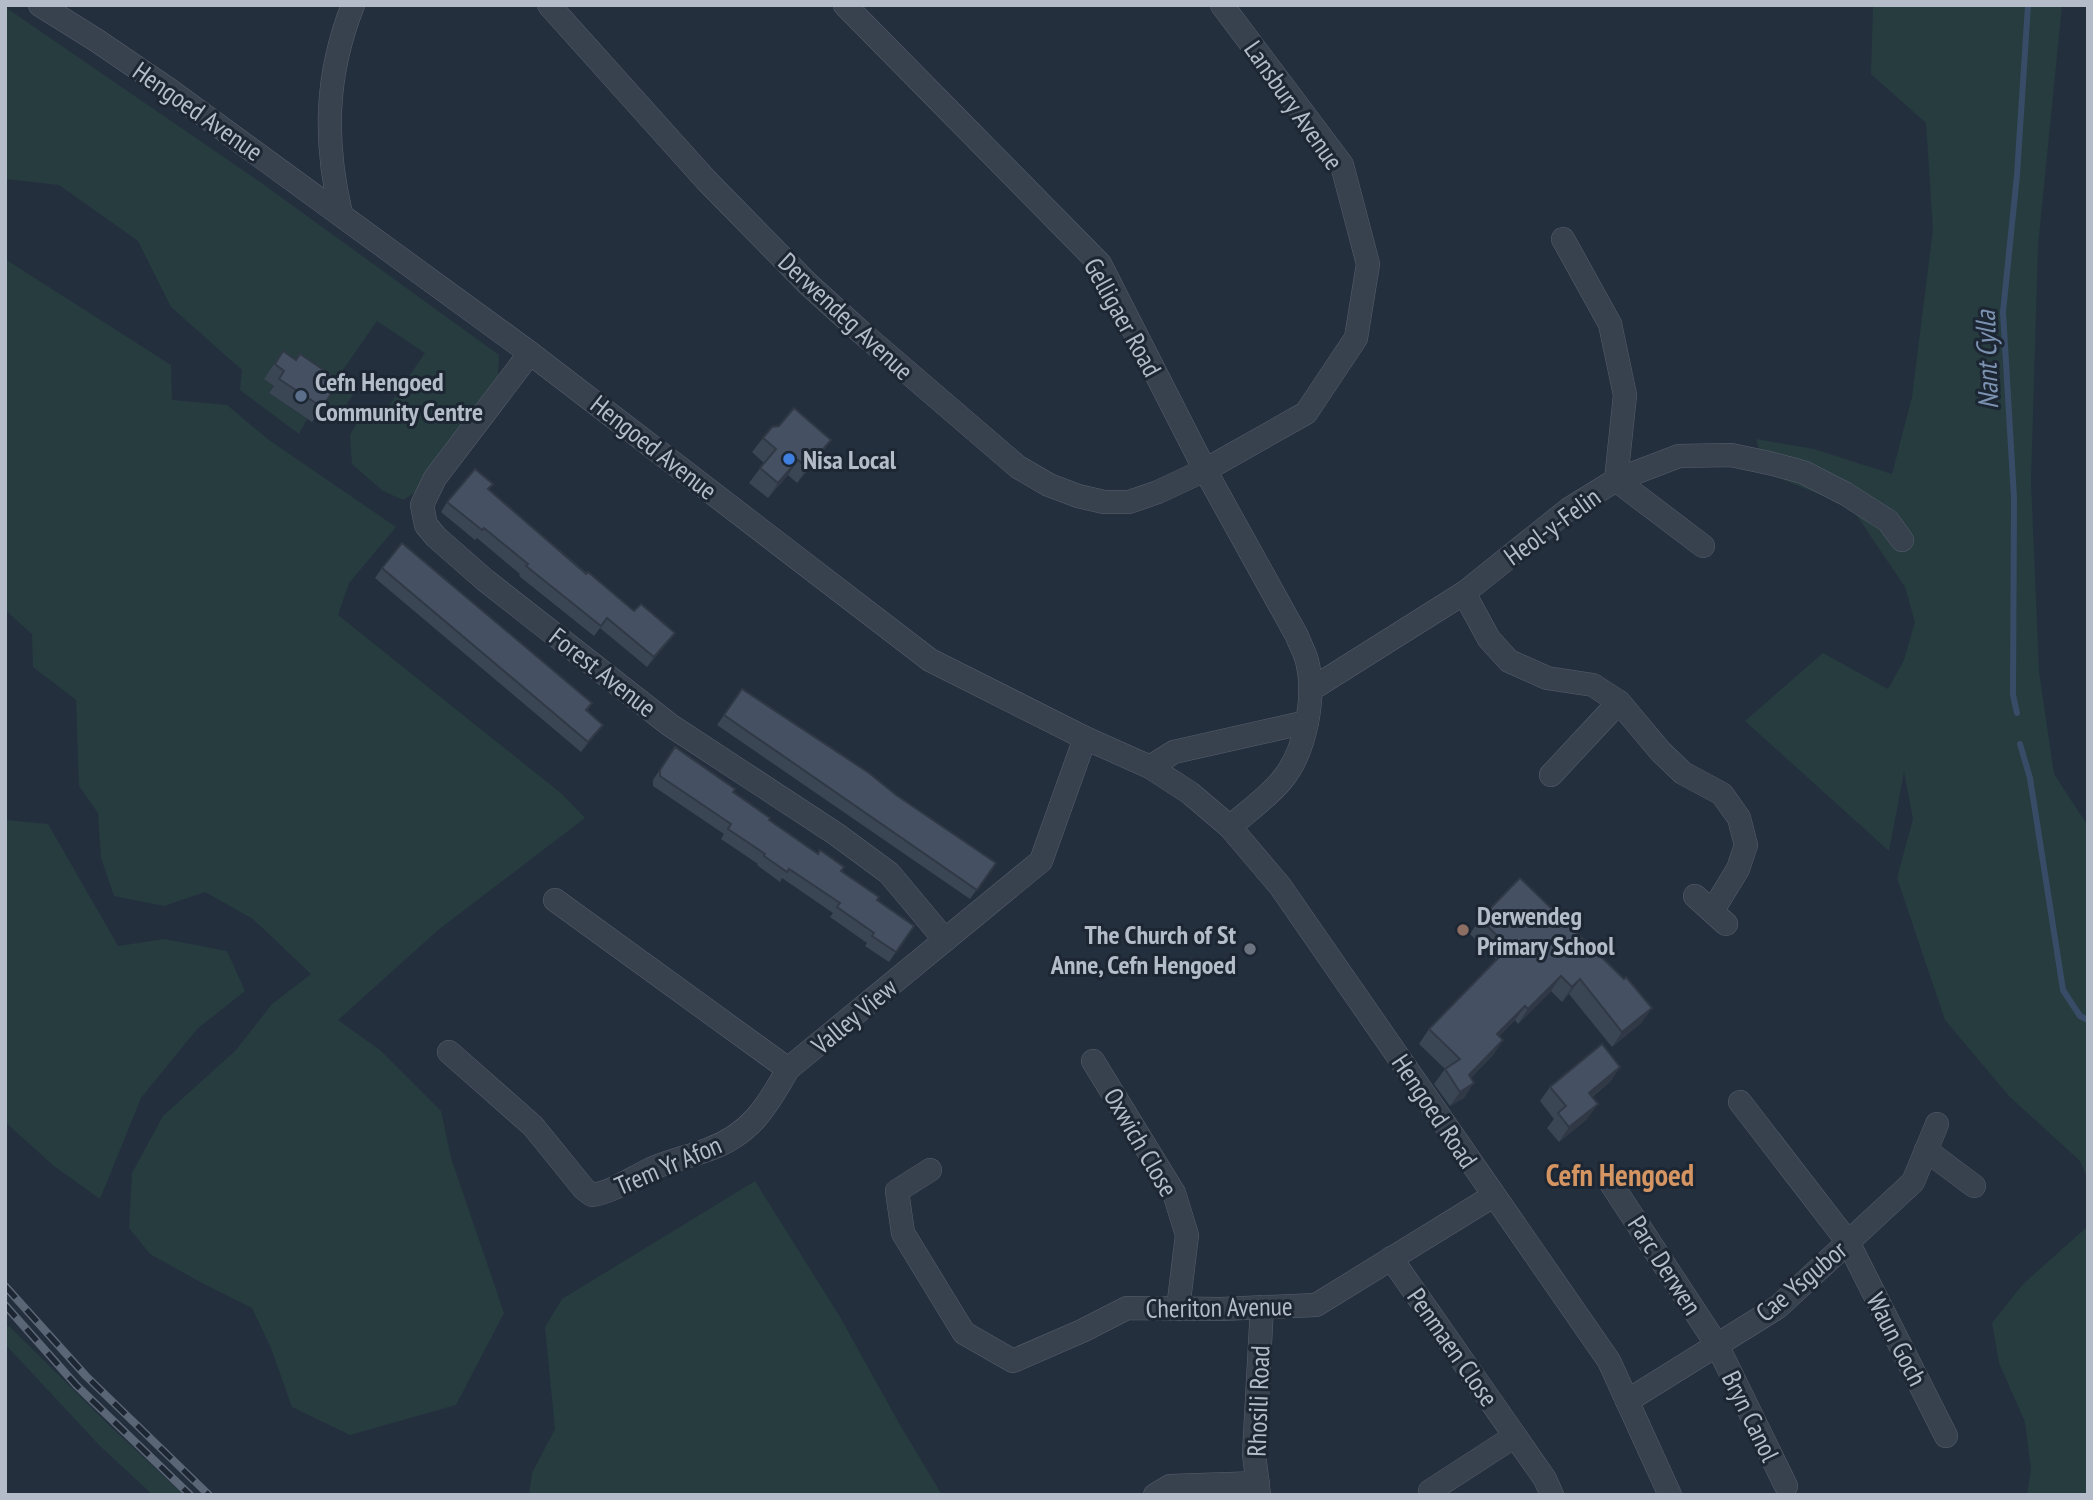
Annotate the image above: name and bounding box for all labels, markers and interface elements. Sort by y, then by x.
street label: Lansbury Avenue [1237,34,1351,176]
street label: Hengoed Avenue [127,54,269,168]
street label: Derwendeg Avenue [772,245,920,387]
street label: Gelligaer Road [1077,252,1169,382]
water label: Nant Cylla [1966,308,2006,410]
place label: Cefn Hengoed Community Centre [315,365,483,428]
street label: Hengoed Avenue [584,387,724,507]
marker: Cefn Hengoed Community Centre [293,388,309,404]
place label: Nisa Local [803,443,897,476]
marker: Nisa Local [781,451,797,467]
street label: Heol-y-Felin [1497,480,1607,572]
street label: Forest Avenue [543,620,663,724]
place label: Derwendeg Primary School [1477,899,1615,962]
place label: The Church of St Anne, Cefn Hengoed [1050,918,1236,981]
marker: Derwendeg Primary School [1455,922,1471,938]
marker: The Church of St Anne, Cefn Hengoed [1242,941,1258,957]
street label: Valley View [804,970,904,1062]
street label: Hengoed Road [1385,1048,1485,1174]
street label: Oxwich Close [1097,1082,1185,1202]
street label: Trem Yr Afon [610,1128,726,1202]
district label: Cefn Hengoed [1546,1155,1694,1194]
street label: Parc Derwen [1621,1209,1709,1321]
street label: Cae Ysgubor [1749,1233,1853,1329]
street label: Penmaen Close [1400,1281,1506,1413]
street label: Waun Goch [1860,1287,1934,1391]
street label: Cheriton Avenue [1145,1289,1293,1325]
street label: Rhosili Road [1240,1345,1276,1457]
street label: Bryn Canol [1715,1365,1787,1467]

